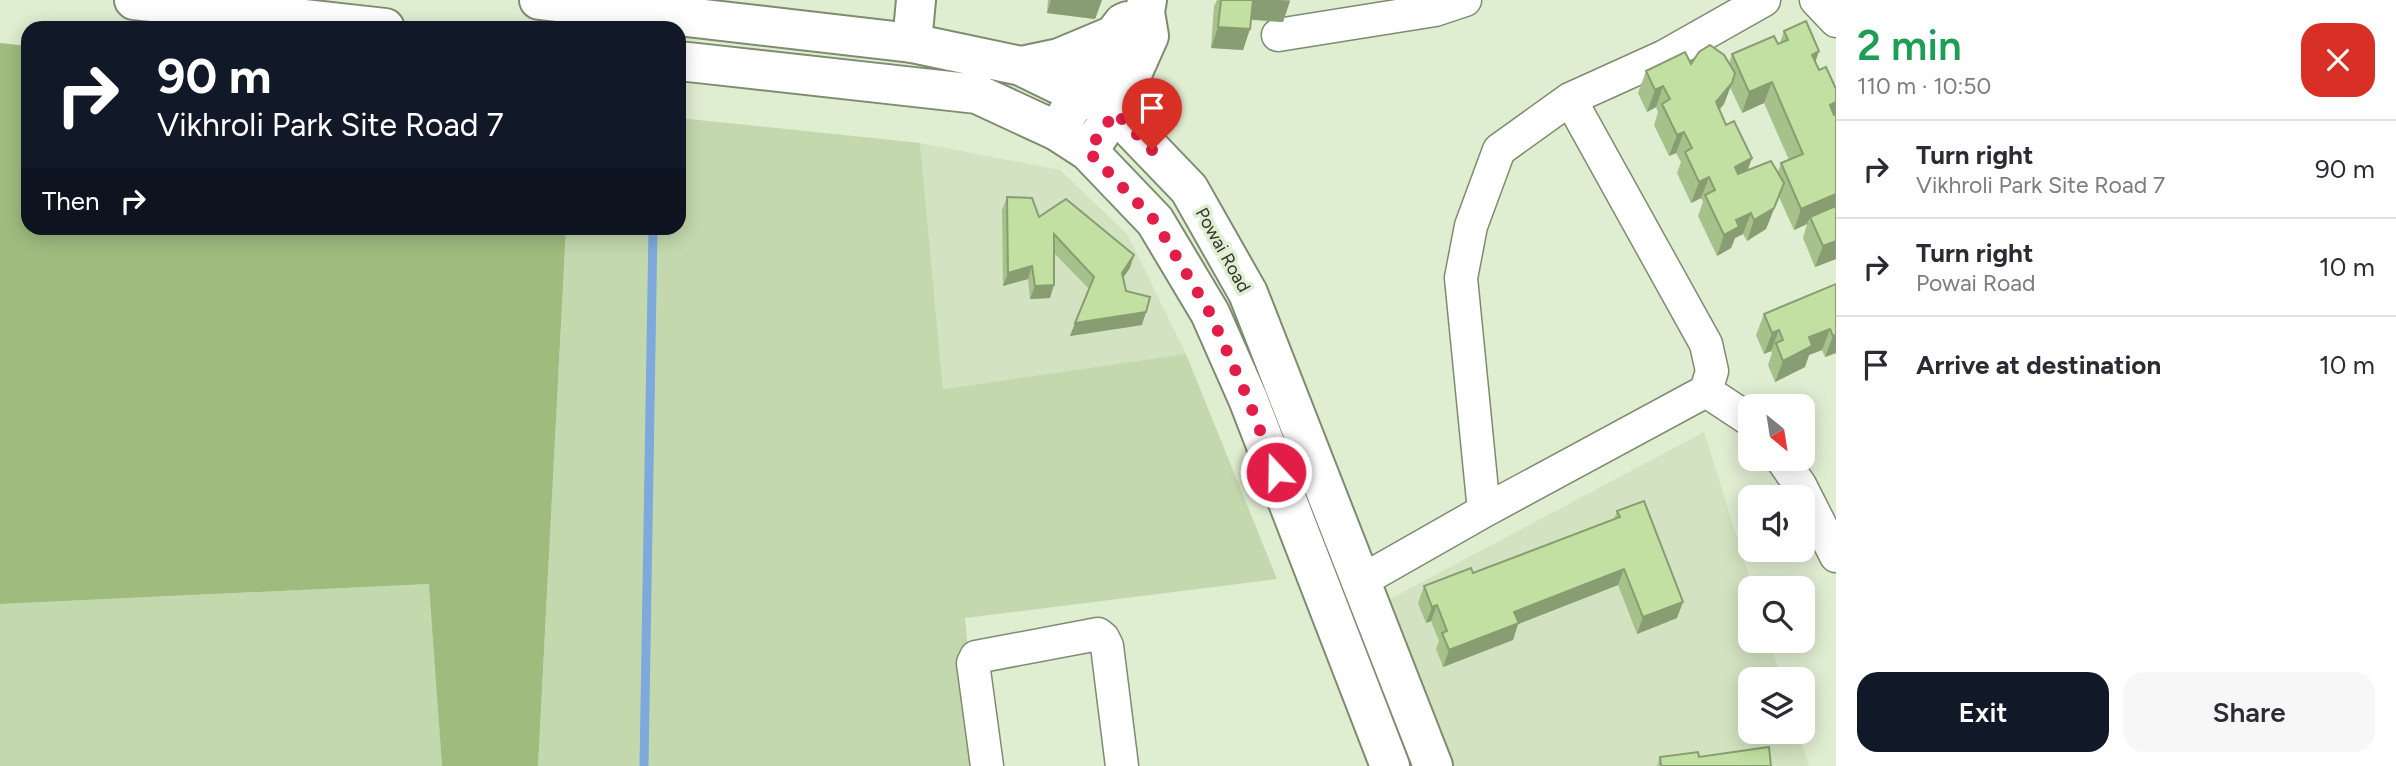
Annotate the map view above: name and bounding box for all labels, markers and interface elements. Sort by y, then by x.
text: 2 min [1857,20,1962,71]
button: close [2301,23,2375,97]
text: 90 m [157,46,272,105]
icon: right [42,49,133,140]
text: 110 m · 10:50 [1857,72,1991,100]
pin [1122,78,1182,150]
icon: arrive [1133,89,1171,127]
text: Vikhroli Park Site Road 7 [157,106,504,144]
text: Turn right [1916,139,2033,171]
icon: right [1857,150,1895,188]
text: 90 m [2315,153,2375,185]
text: Vikhroli Park Site Road 7 [1916,171,2165,199]
icon: right [114,182,152,220]
text: Then [42,185,100,217]
street label: Powai Road [1191,204,1255,296]
text: Turn right [1916,237,2033,269]
icon: right [1857,248,1895,286]
text: 10 m [2319,251,2375,283]
text: Powai Road [1916,269,2036,297]
icon: arrive [1857,346,1895,384]
text: Arrive at destination [1916,349,2161,381]
text: 10 m [2319,349,2375,381]
north arrow [1738,394,1815,471]
map controls [1738,394,1815,744]
position arrow [1239,435,1313,509]
button: sound [1738,485,1815,562]
button: search [1738,576,1815,653]
button: layers [1738,667,1815,744]
button: Exit [1857,672,2109,752]
button: Share [2123,672,2375,752]

